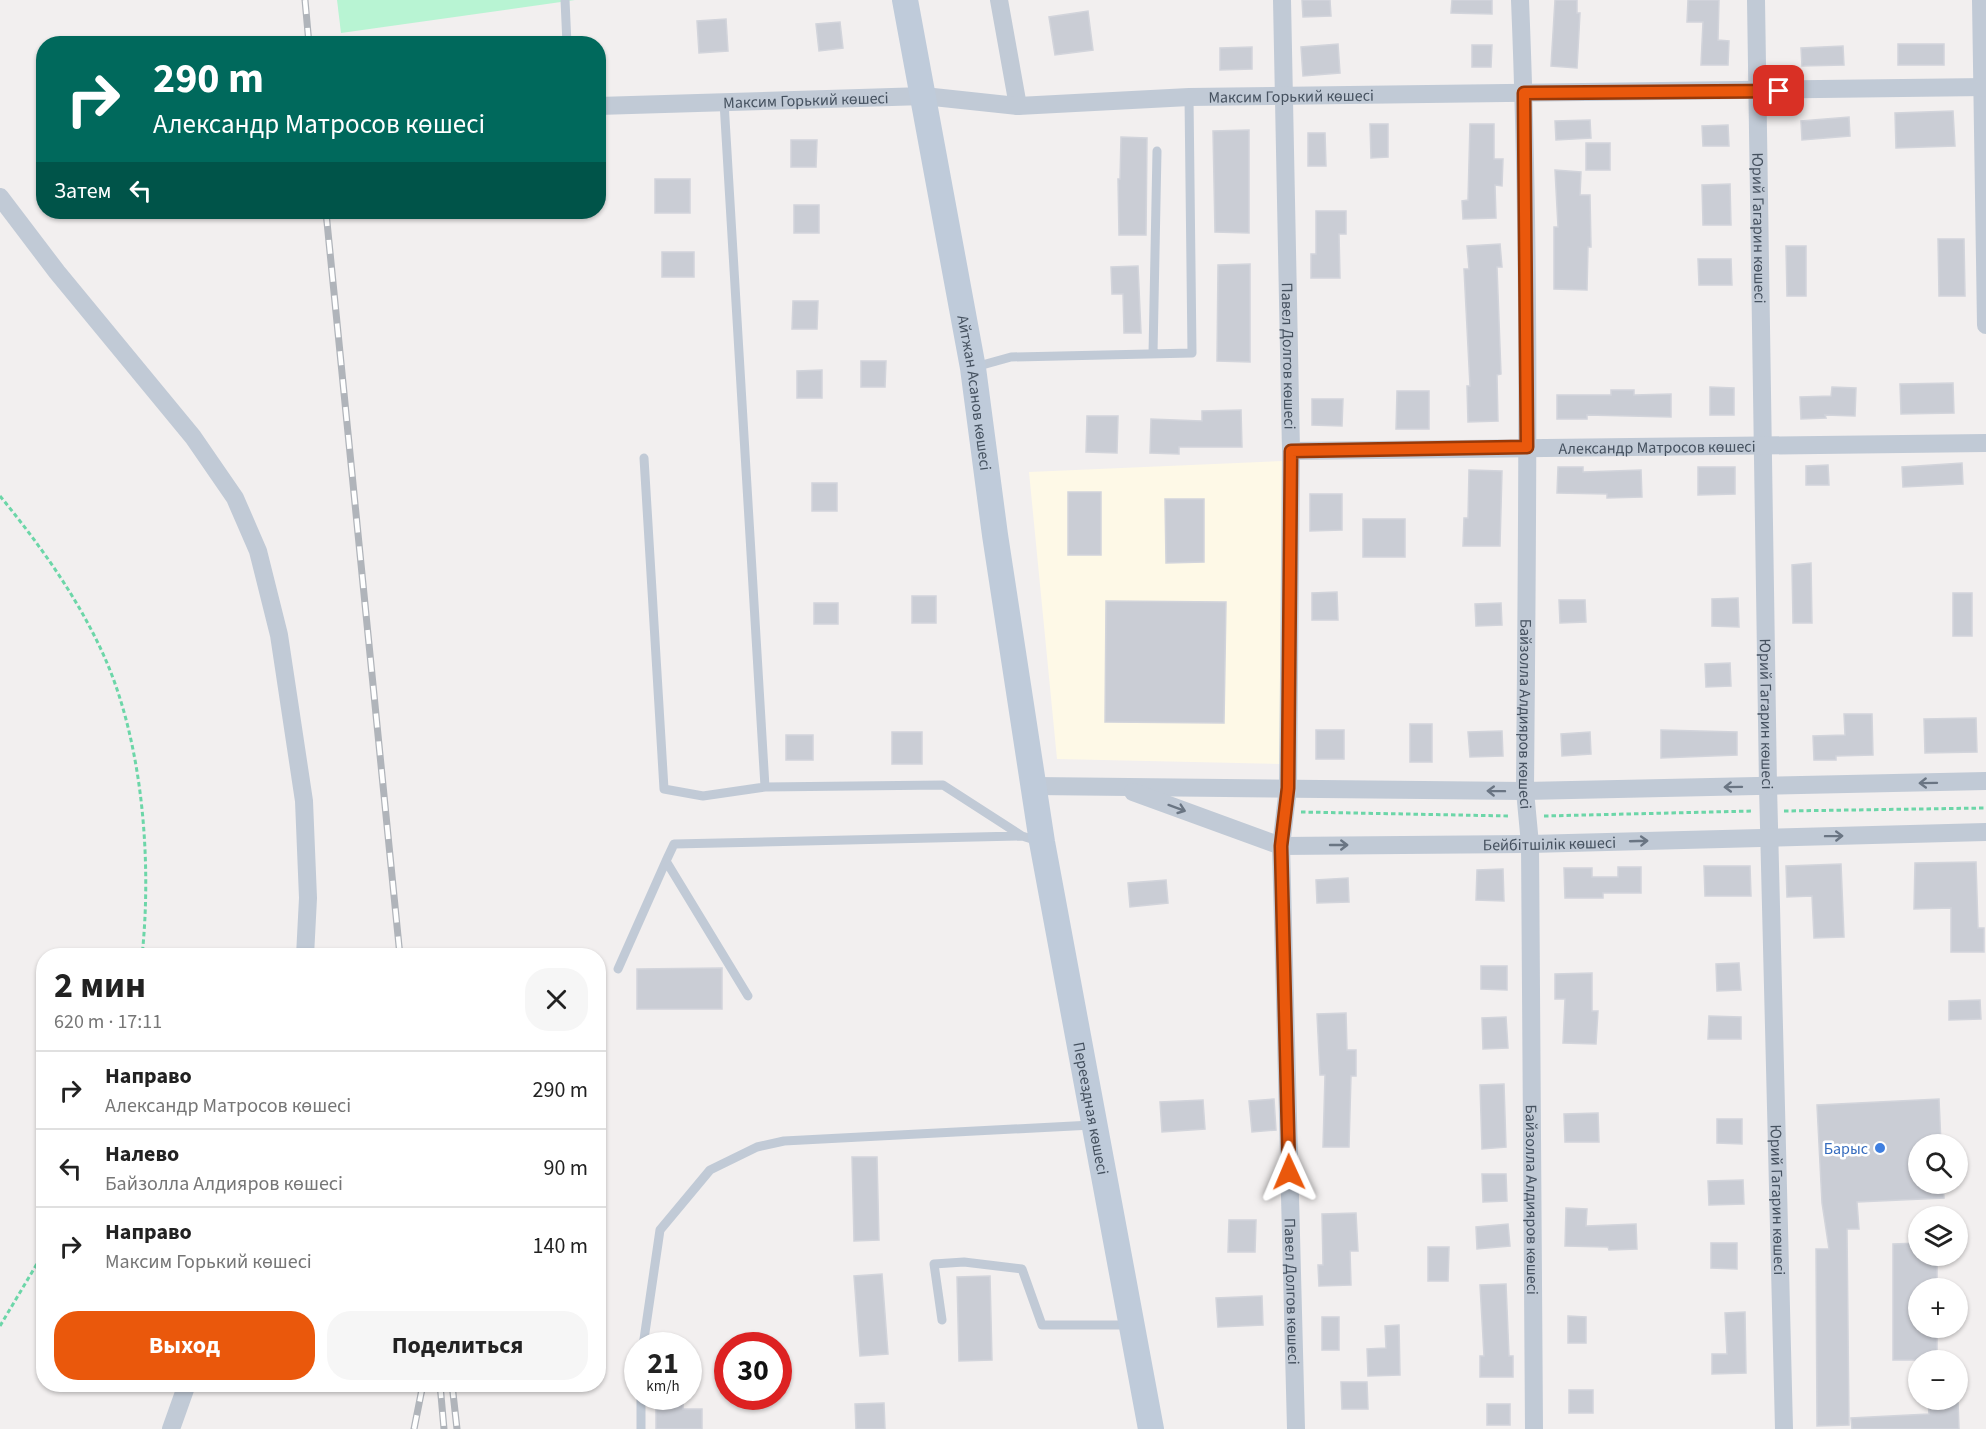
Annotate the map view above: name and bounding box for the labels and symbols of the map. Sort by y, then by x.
pin [1753,65,1804,116]
street label: Максим Горький көшесі [1208,85,1374,109]
street label: Максим Горький көшесі [723,87,889,114]
street label: Юрий Гагарин көшесі [1746,152,1771,304]
street label: Павел Долгов көшесі [1276,282,1301,430]
street label: Айтжан Асанов көшесі [951,313,996,472]
street label: Александр Матросов көшесі [1558,436,1756,460]
street label: Байзолла Алдияров көшесі [1513,619,1537,810]
street label: Юрий Гагарин көшесі [1754,638,1778,790]
one-way arrow [1918,777,1938,789]
one-way arrow [1723,781,1743,793]
one-way arrow [1486,785,1506,797]
one-way arrow [1167,804,1186,815]
one-way arrow [1824,831,1844,842]
street label: Бейбітшілік көшесі [1483,832,1616,856]
one-way arrow [1629,836,1649,847]
one-way arrow [1329,839,1349,851]
street label: Переездная көшесі [1067,1040,1114,1177]
street label: Байзолла Алдияров көшесі [1520,1104,1543,1295]
street label: Юрий Гагарин көшесі [1764,1124,1790,1276]
place label: Барыс [1824,1138,1868,1160]
position arrow [1257,1140,1321,1204]
marker: Барыс [1873,1141,1887,1155]
street label: Павел Долгов көшесі [1279,1218,1304,1365]
speed limit sign: 30 [714,1332,792,1410]

